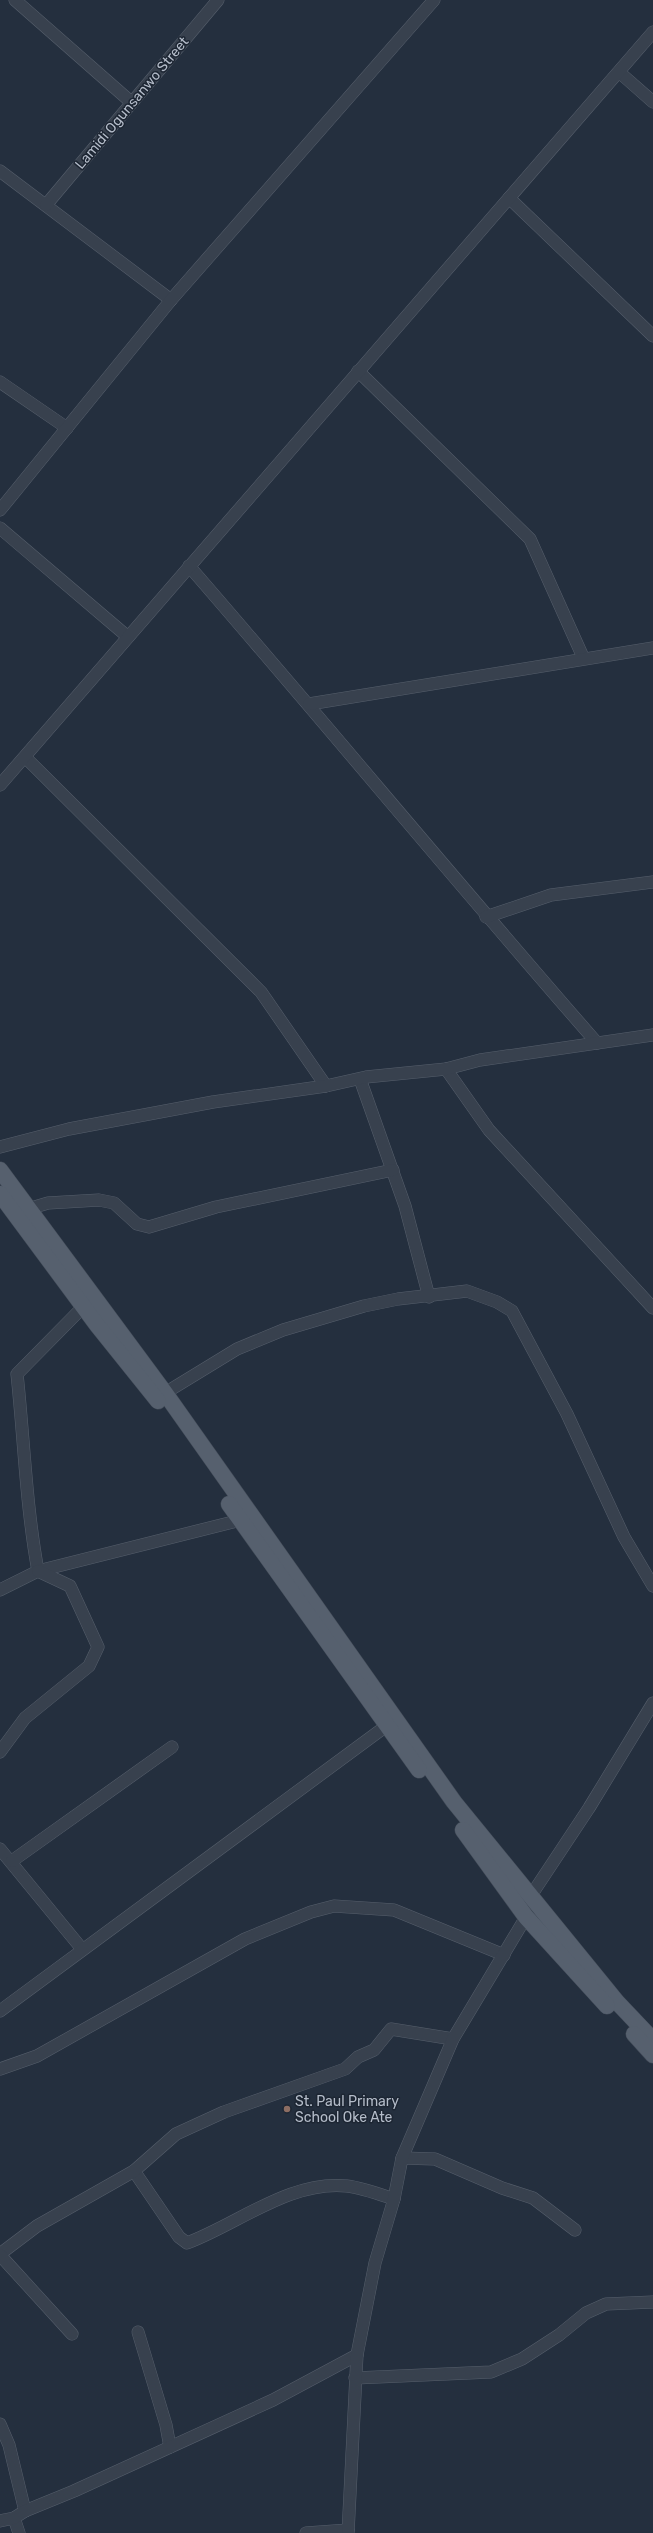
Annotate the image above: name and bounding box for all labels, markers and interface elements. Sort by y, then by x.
street label: Lamidi Ogunsanwo Street [72,33,193,173]
place label: St. Paul Primary School Oke Ate [295,2093,399,2126]
marker: St. Paul Primary School Oke Ate [282,2104,292,2114]

